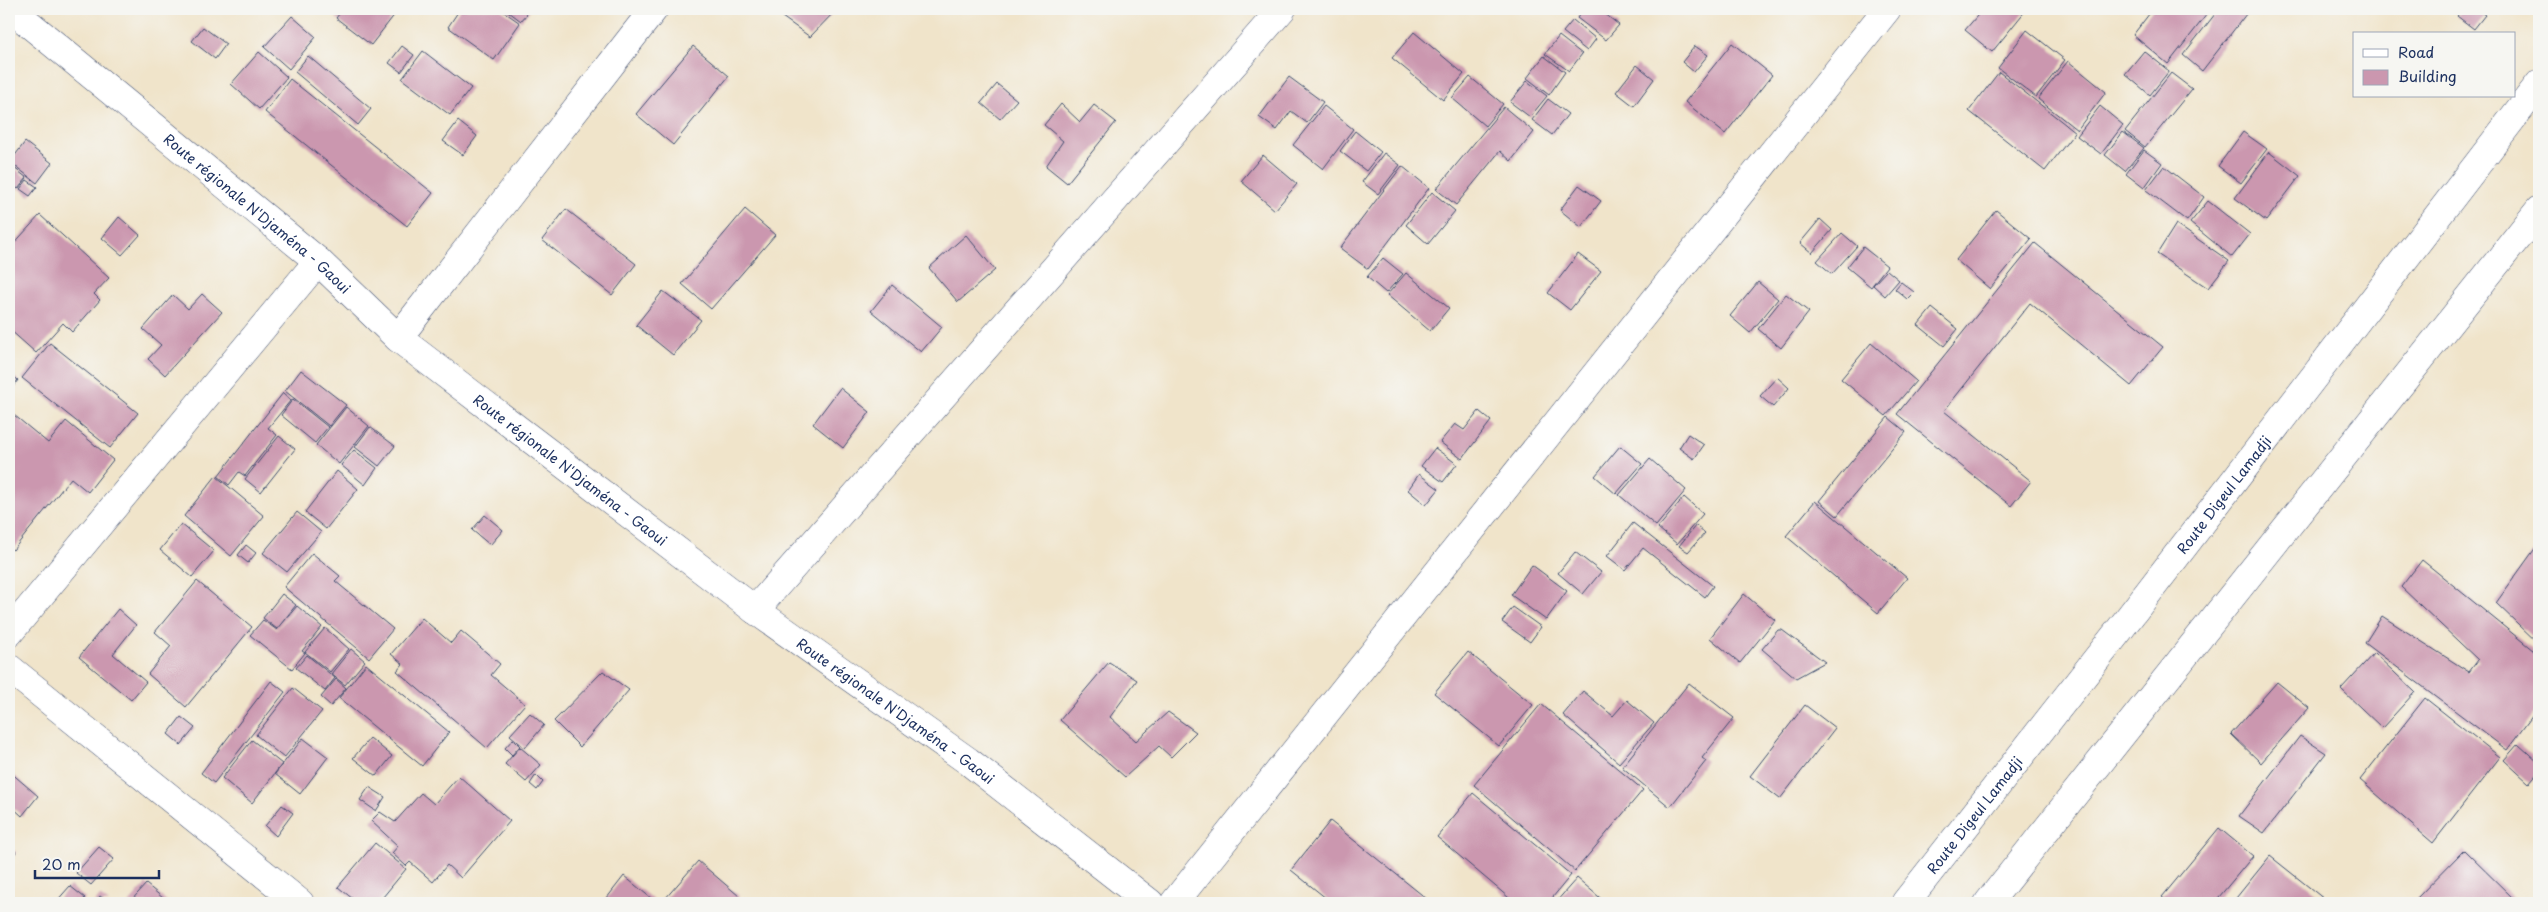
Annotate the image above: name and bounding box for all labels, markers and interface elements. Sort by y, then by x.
legend [2353,32,2516,98]
text: Road [2398,40,2434,63]
text: Building [2398,64,2457,87]
street label: Route régionale N'Djaména - Gaoui [159,128,356,298]
street label: Route régionale N'Djaména - Gaoui [469,389,672,550]
street label: Route Digeul Lamadji [2171,431,2276,558]
street label: Route régionale N'Djaména - Gaoui [793,632,999,789]
street label: Route Digeul Lamadji [1921,752,2027,878]
scale bar [35,847,159,879]
text: 20 m [42,852,81,875]

